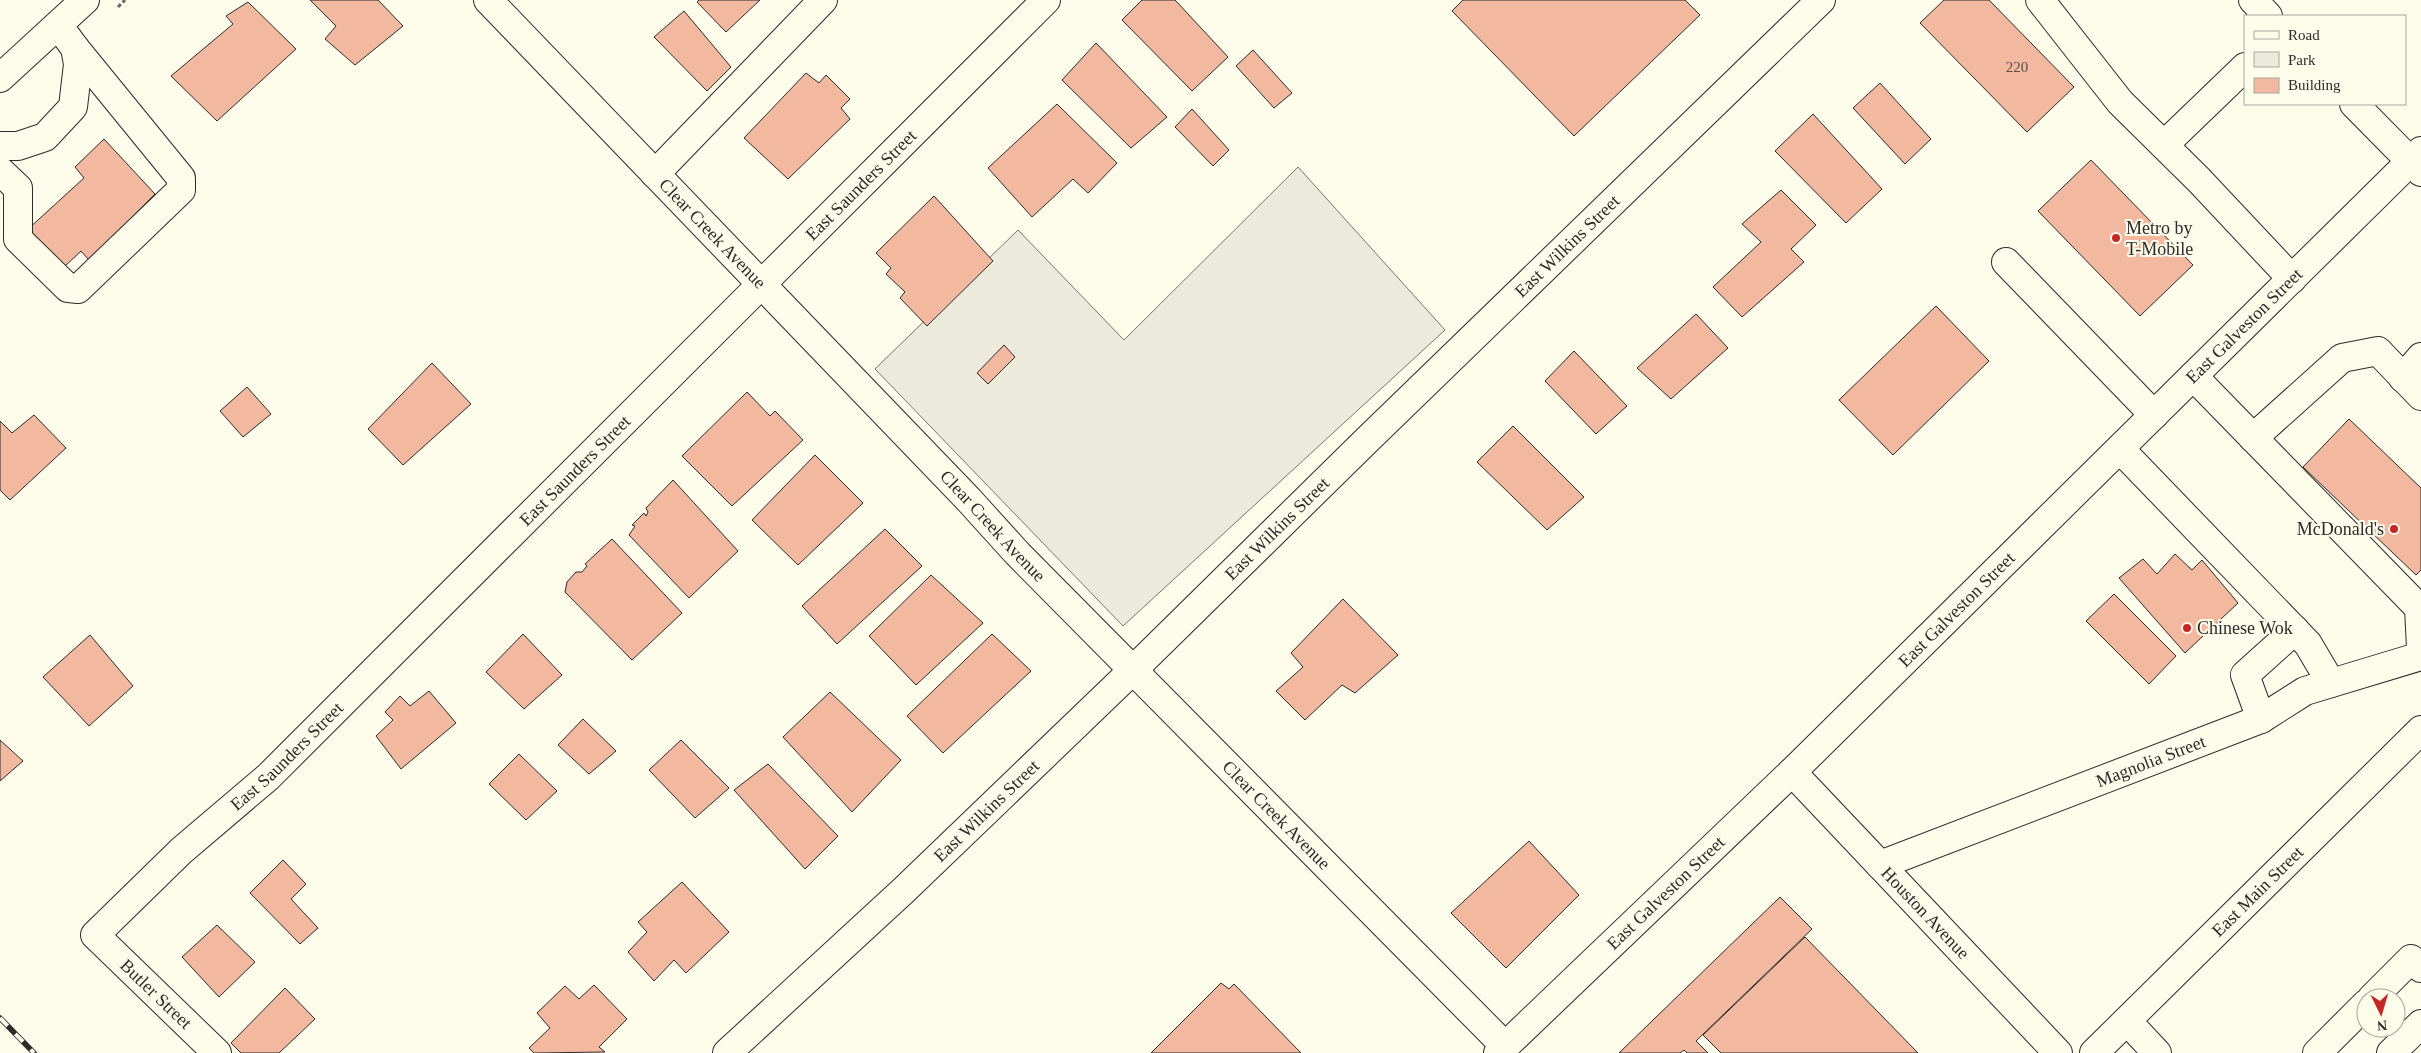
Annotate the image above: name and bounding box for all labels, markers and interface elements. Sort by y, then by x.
legend [2244,15,2406,105]
text: Road [2288,27,2320,43]
text: Park [2288,52,2316,68]
house number: 220 [2006,59,2028,75]
text: Building [2288,77,2341,93]
street label: East Saunders Street [801,126,920,244]
street label: Clear Creek Avenue [655,174,770,293]
street label: East Wilkins Street [1511,191,1624,301]
place label: Metro by T-Mobile [2126,218,2193,259]
marker: Metro by T-Mobile [2110,232,2122,244]
street label: East Galveston Street [2182,264,2306,387]
street label: East Saunders Street [516,411,634,530]
street label: Clear Creek Avenue [936,466,1049,586]
street label: East Wilkins Street [1221,473,1333,584]
place label: McDonald's [2297,519,2384,539]
marker: McDonald's [2388,523,2400,535]
street label: East Galveston Street [1894,548,2019,671]
place label: Chinese Wok [2197,618,2293,638]
marker: Chinese Wok [2181,622,2193,634]
street label: East Saunders Street [226,698,347,815]
street label: Magnolia Street [2093,731,2208,791]
street label: East Wilkins Street [930,756,1043,866]
street label: Clear Creek Avenue [1218,757,1334,873]
street label: East Galveston Street [1603,832,1729,954]
street label: East Main Street [2208,842,2307,941]
street label: Houston Avenue [1877,863,1974,963]
street label: Butler Street [116,955,196,1033]
north arrow [2356,988,2406,1038]
text: N [2376,1018,2388,1033]

